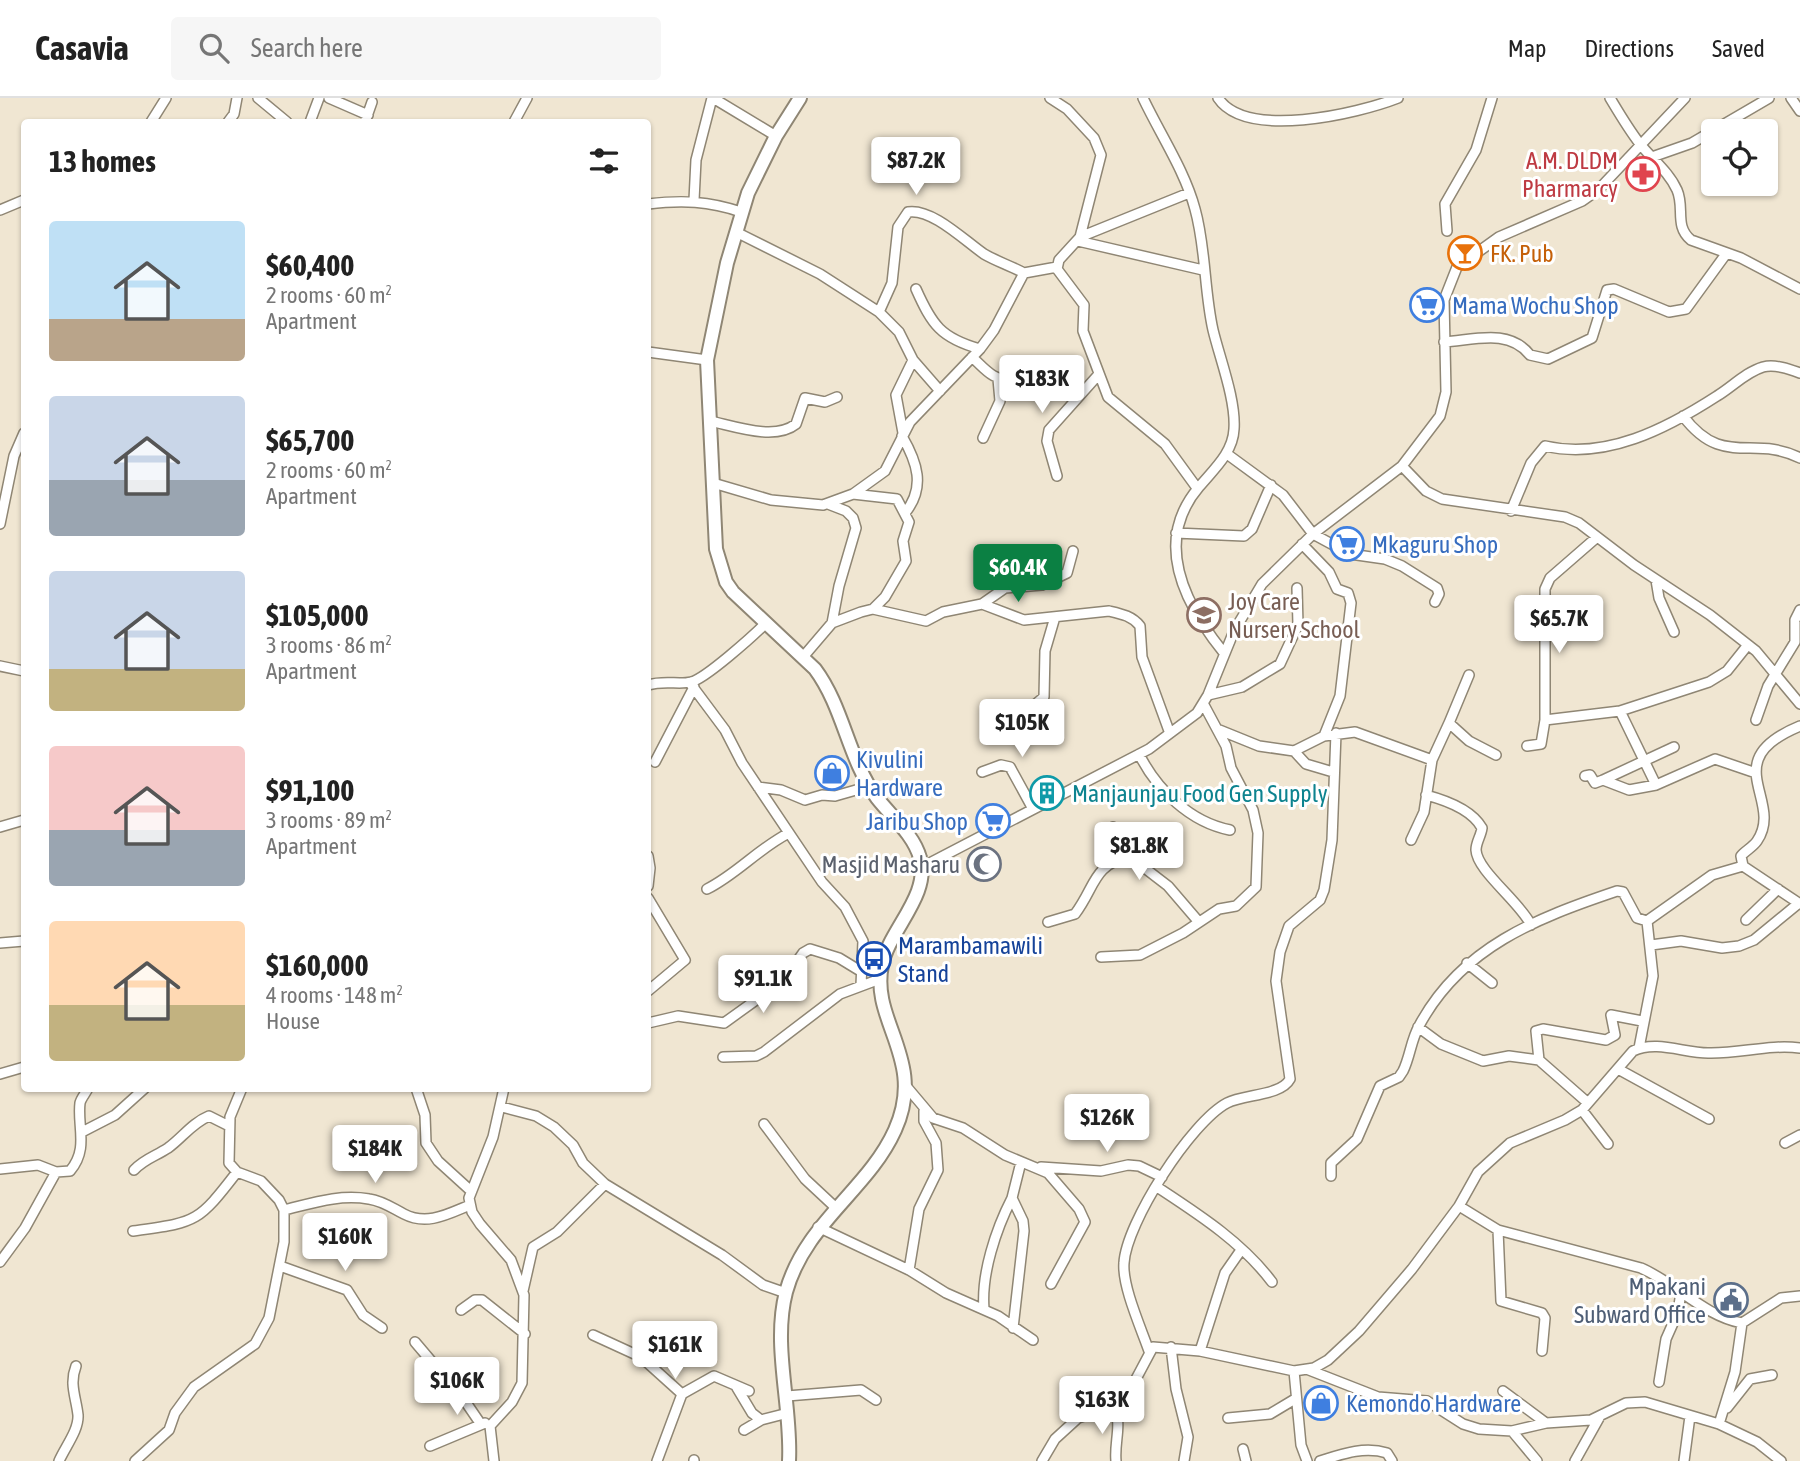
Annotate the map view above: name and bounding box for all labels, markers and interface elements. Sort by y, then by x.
search box [171,17,661,80]
text: Casavia [35,29,129,67]
icon: search [195,29,233,67]
text: Search here [251,33,363,63]
text: Map [1508,35,1546,62]
text: Directions [1584,35,1674,62]
text: Saved [1712,35,1765,62]
map controls [1701,119,1778,196]
button: locate [1701,119,1778,196]
pin: $87.2K [859,138,973,197]
icon: filters [585,142,623,180]
text: 13 homes [49,144,156,178]
text: $87.2K [887,147,945,173]
place label: A.M. DLDM Pharmarcy [1522,147,1618,202]
pharmacy icon: A.M. DLDM Pharmarcy [1624,155,1662,193]
bar icon: FK. Pub [1446,234,1484,272]
place label: FK. Pub [1490,240,1554,267]
text: $60,400 [266,248,354,282]
icon: home [105,249,189,333]
text: 2 rooms · 60 m² [266,282,392,308]
supermarket icon: Mama Wochu Shop [1408,286,1446,324]
place label: Mama Wochu Shop [1452,292,1619,319]
text: Apartment [266,308,357,334]
pin: $183K [993,356,1091,415]
text: $183K [1015,365,1069,391]
text: $65,700 [266,423,354,457]
icon: home [105,424,189,508]
text: 2 rooms · 60 m² [266,457,392,483]
text: Apartment [266,483,357,509]
supermarket icon: Mkaguru Shop [1328,525,1366,563]
place label: Mkaguru Shop [1372,531,1498,558]
pin: $60.4K [961,545,1075,604]
text: $60.4K [989,554,1047,580]
place label: Joy Care Nursery School [1228,588,1361,643]
school or university icon: Joy Care Nursery School [1185,596,1223,634]
pin: $65.7K [1502,596,1616,655]
text: $105,000 [266,598,369,632]
icon: home [105,599,189,683]
text: $65.7K [1530,605,1588,631]
text: 3 rooms · 86 m² [266,632,392,658]
text: Apartment [266,658,357,684]
pin: $105K [973,700,1071,759]
text: $105K [995,709,1049,735]
place label: Kivulini Hardware [856,746,943,801]
shop icon: Kivulini Hardware [813,754,851,792]
text: $91,100 [266,773,354,807]
icon: home [105,774,189,858]
building icon: Manjaunjau Food Gen Supply [1028,774,1066,812]
place label: Manjaunjau Food Gen Supply [1072,780,1328,807]
supermarket icon: Jaribu Shop [974,802,1012,840]
text: 3 rooms · 89 m² [266,807,392,833]
place label: Jaribu Shop [866,808,968,835]
pin: $81.8K [1082,822,1196,882]
text: $81.8K [1110,832,1168,858]
text: Apartment [266,833,357,859]
mosque icon: Masjid Masharu [965,845,1003,883]
place label: Masjid Masharu [821,851,960,878]
place label: Marambamawili Stand [898,932,1043,987]
bus stop icon: Marambamawili Stand [855,940,893,978]
text: $160,000 [266,948,369,982]
icon: home [105,949,189,1033]
pin: $91.1K [706,956,820,1015]
text: $91.1K [734,965,792,991]
text: 4 rooms · 148 m² [266,982,403,1008]
text: House [266,1008,320,1034]
pin: $126K [1058,1094,1156,1154]
text: $126K [1080,1104,1134,1130]
pin: $184K [326,1126,424,1185]
text: $184K [348,1135,402,1161]
pin: $160K [296,1214,394,1273]
text: $160K [318,1223,372,1249]
place label: Mpakani Subward Office [1574,1273,1706,1328]
public building icon: Mpakani Subward Office [1712,1281,1750,1319]
pin: $161K [626,1322,724,1381]
text: $161K [648,1331,702,1357]
pin: $106K [408,1358,506,1417]
text: $106K [430,1367,484,1393]
pin: $163K [1053,1376,1151,1436]
shop icon: Kemondo Hardware [1302,1384,1340,1422]
text: $163K [1075,1386,1129,1412]
place label: Kemondo Hardware [1346,1390,1521,1417]

